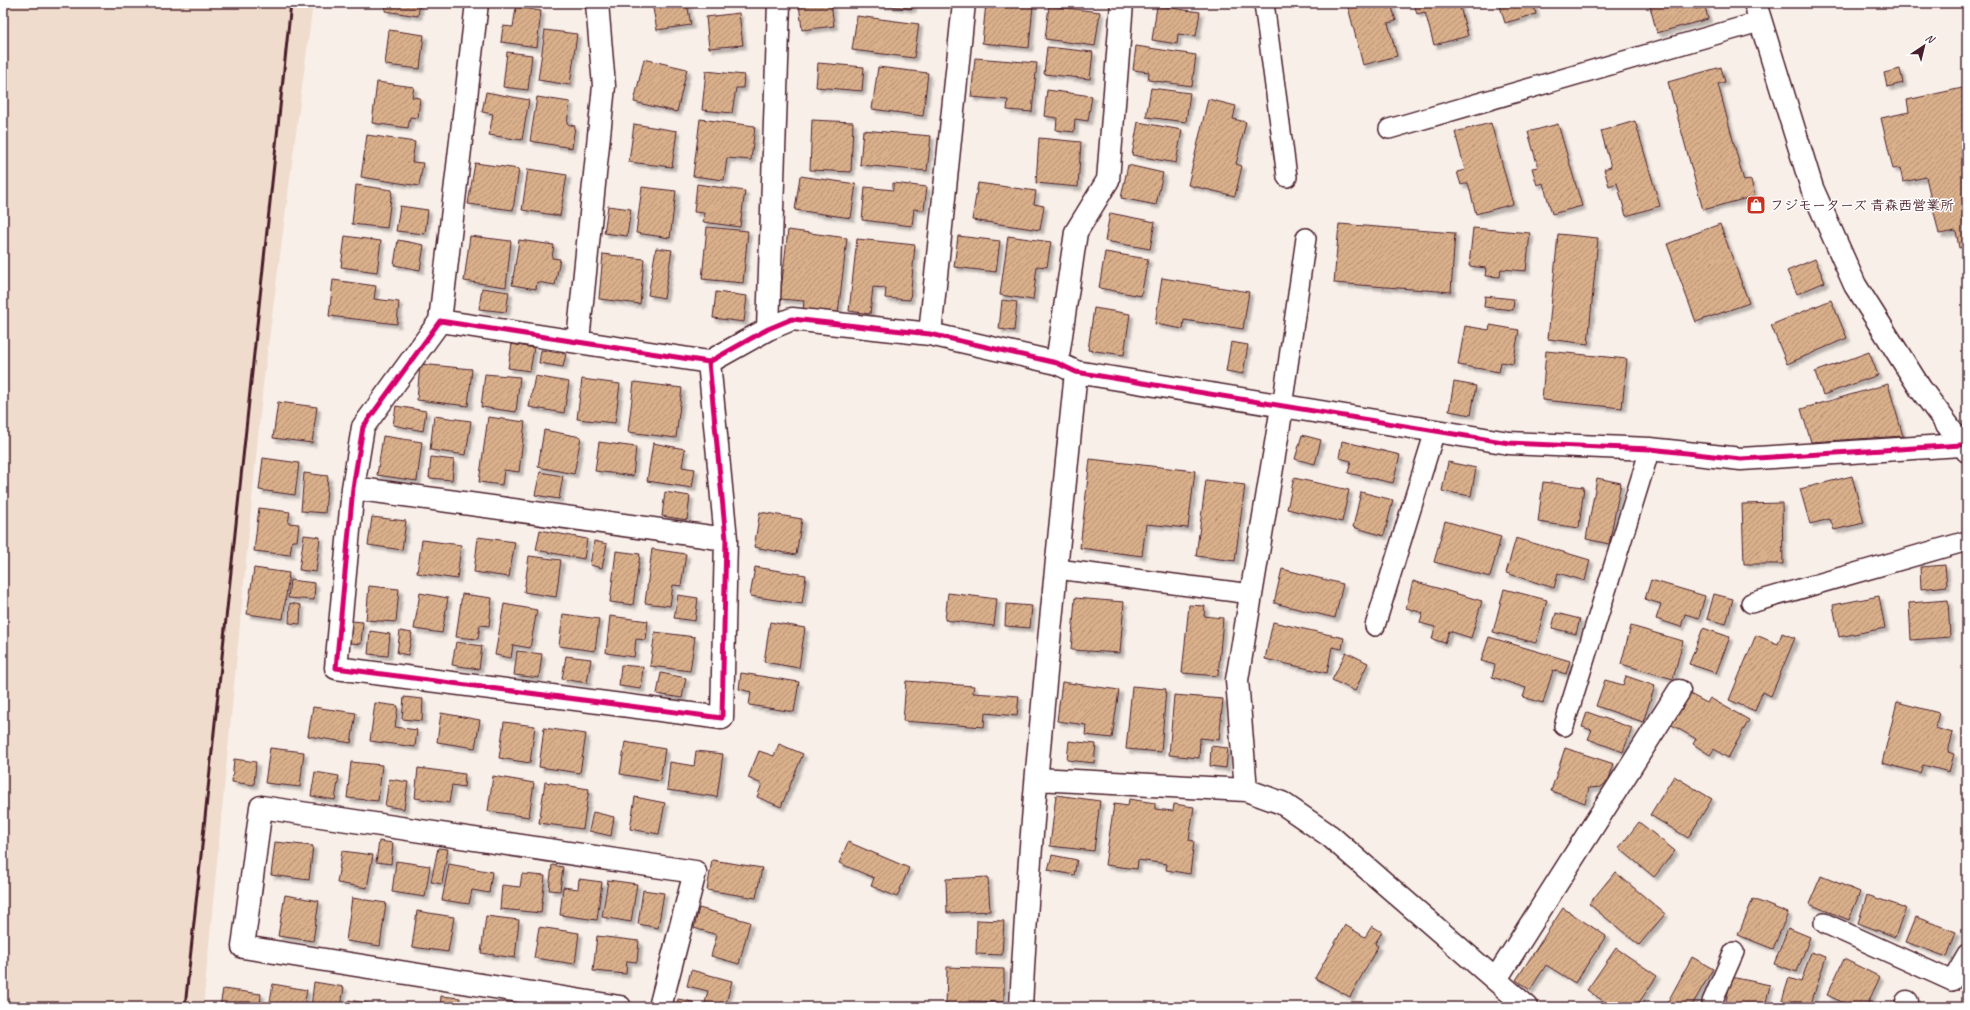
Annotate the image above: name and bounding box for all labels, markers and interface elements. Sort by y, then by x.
north arrow [1904,26,1944,66]
text: N [1923,30,1938,47]
shop icon: フジモーターズ 青森西営業所 [1745,194,1767,216]
place label: フジモーターズ 青森西営業所 [1770,197,1954,214]

